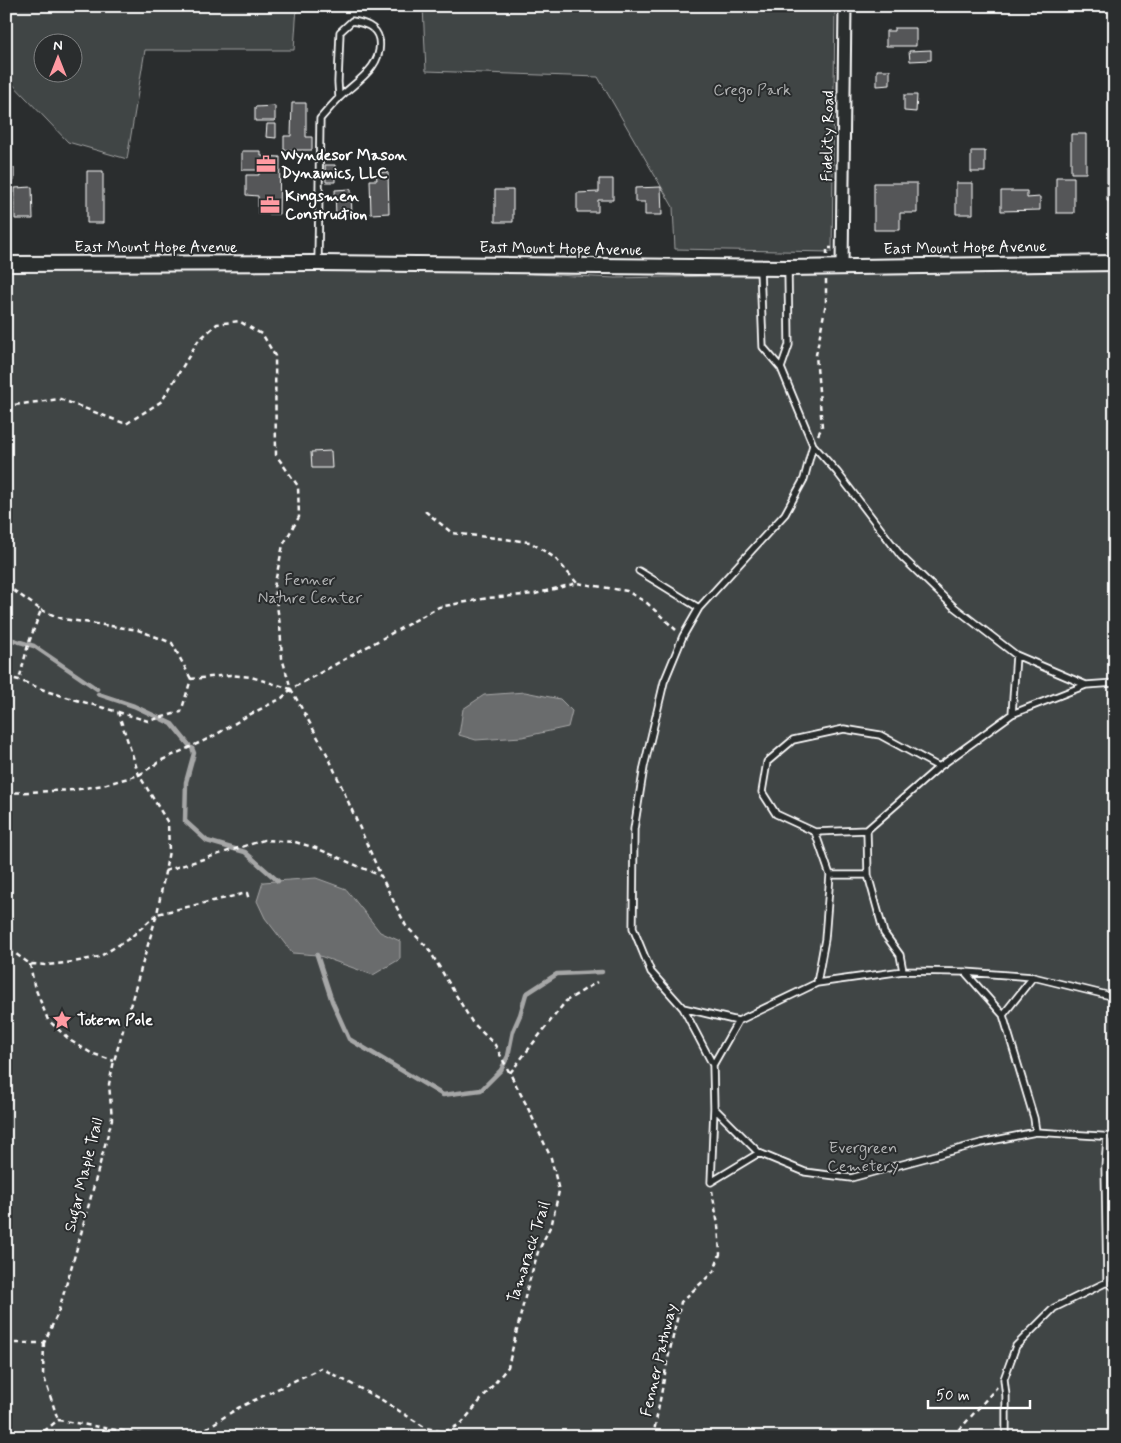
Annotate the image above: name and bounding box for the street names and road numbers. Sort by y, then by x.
street label: Fidelity Road [817,90,839,182]
street label: East Mount Hope Avenue [883,236,1047,260]
street label: East Mount Hope Avenue [74,237,238,258]
street label: East Mount Hope Avenue [479,237,643,261]
street label: Sugar Maple Trail [60,1116,109,1235]
street label: Tamarack Trail [503,1198,555,1306]
street label: Fenner Pathway [636,1301,682,1419]

